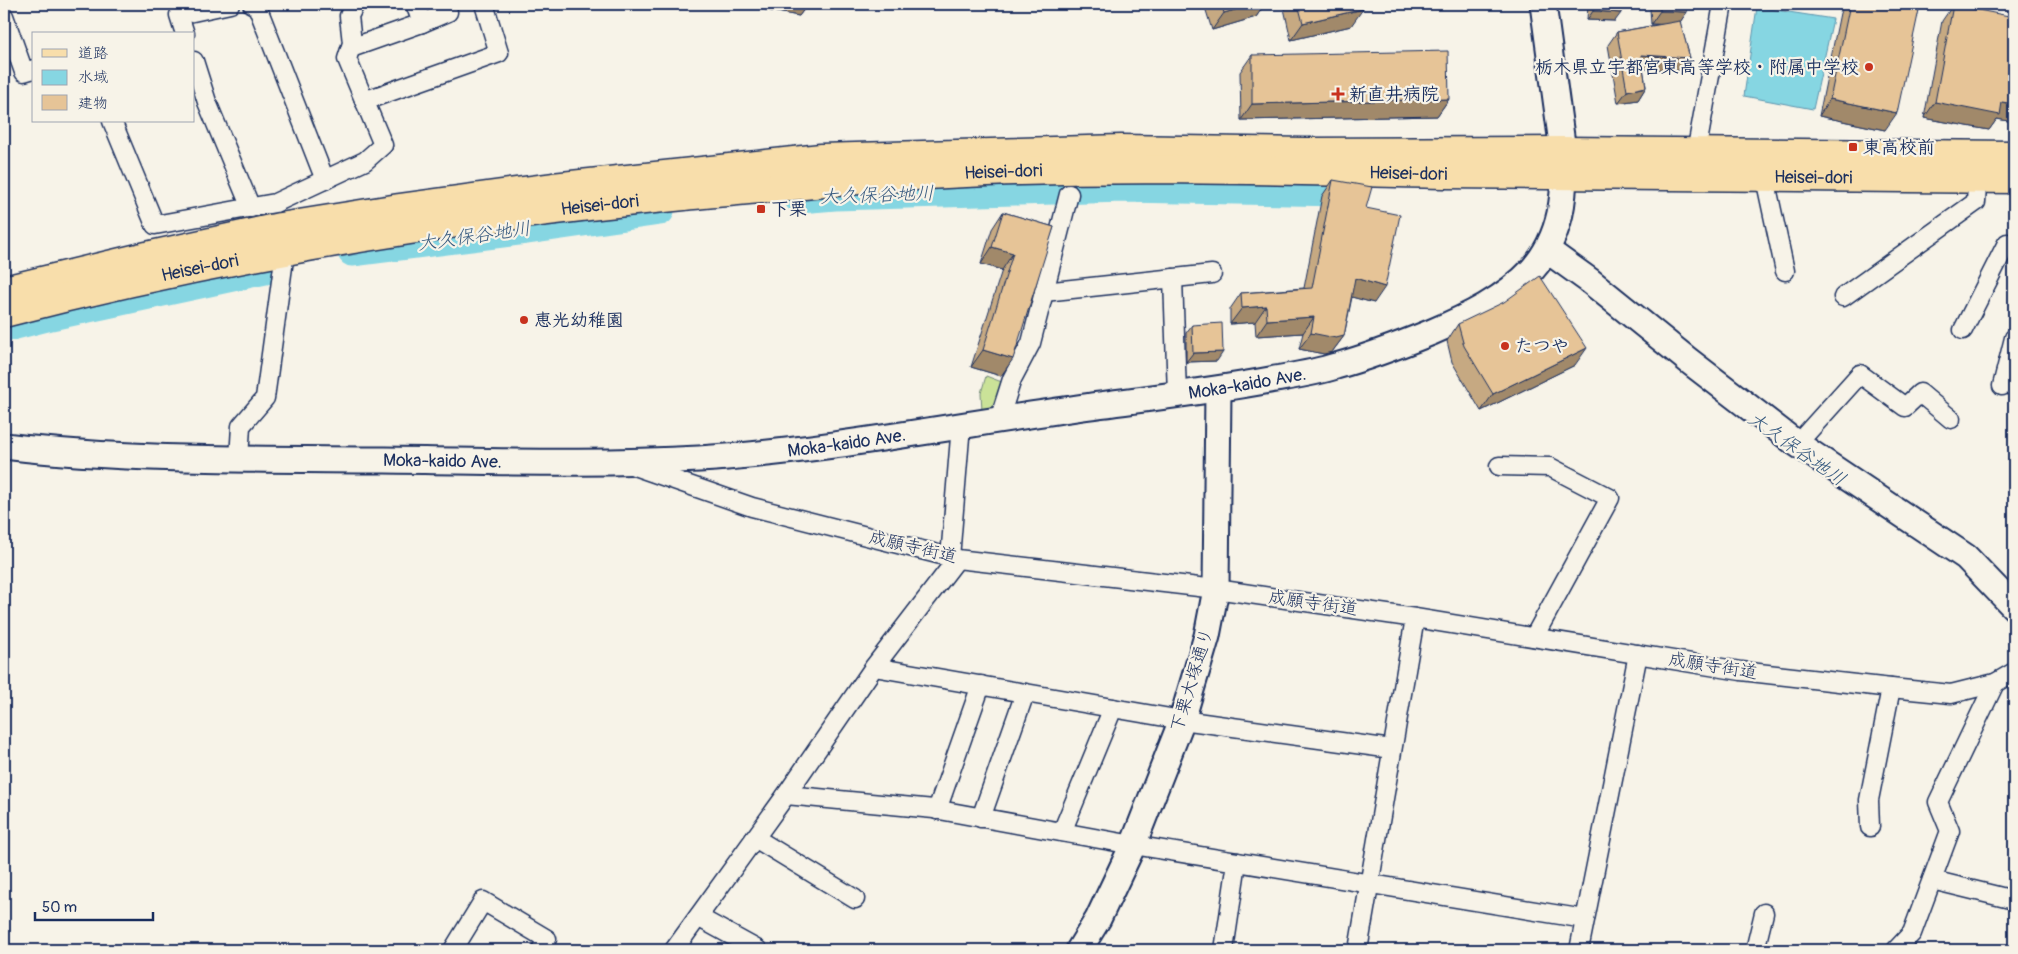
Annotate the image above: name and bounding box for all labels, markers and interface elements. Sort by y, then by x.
legend [32,32,195,122]
text: 道路 [78,44,108,63]
place label: 栃木県立宇都宮東高等学校・附属中学校 [1535,56,1859,79]
marker: 栃木県立宇都宮東高等学校・附属中学校 [1863,61,1875,73]
text: 水域 [78,68,108,87]
place label: 新直井病院 [1349,83,1439,106]
marker: 新直井病院 [1331,87,1345,101]
text: 建物 [78,94,108,113]
place label: 東高校前 [1863,136,1935,159]
marker: 東高校前 [1847,141,1859,153]
street label: Heisei-dori [964,159,1043,185]
street label: Heisei-dori [1369,161,1448,186]
street label: Heisei-dori [1774,165,1853,189]
water label: 大久保谷地川 [820,181,934,209]
street label: Heisei-dori [559,189,640,221]
place label: 下栗 [771,198,807,221]
marker: 下栗 [755,203,767,215]
water label: 大久保谷地川 [416,216,532,256]
street label: Heisei-dori [159,249,240,287]
place label: 恵光幼稚園 [534,309,624,332]
marker: 恵光幼稚園 [518,314,530,326]
place label: たつや [1515,335,1569,358]
marker: たつや [1499,340,1511,352]
street label: Moka-kaido Ave. [1187,362,1308,404]
water label: 大久保谷地川 [1743,406,1851,492]
street label: Moka-kaido Ave. [786,423,907,462]
street label: Moka-kaido Ave. [383,448,502,473]
street label: 成願寺街道 [867,526,959,568]
street label: 成願寺街道 [1267,585,1359,621]
street label: 下栗大塚通り [1165,625,1219,735]
street label: 成願寺街道 [1667,648,1759,684]
scale bar [35,889,152,921]
text: 50 m [42,898,77,917]

